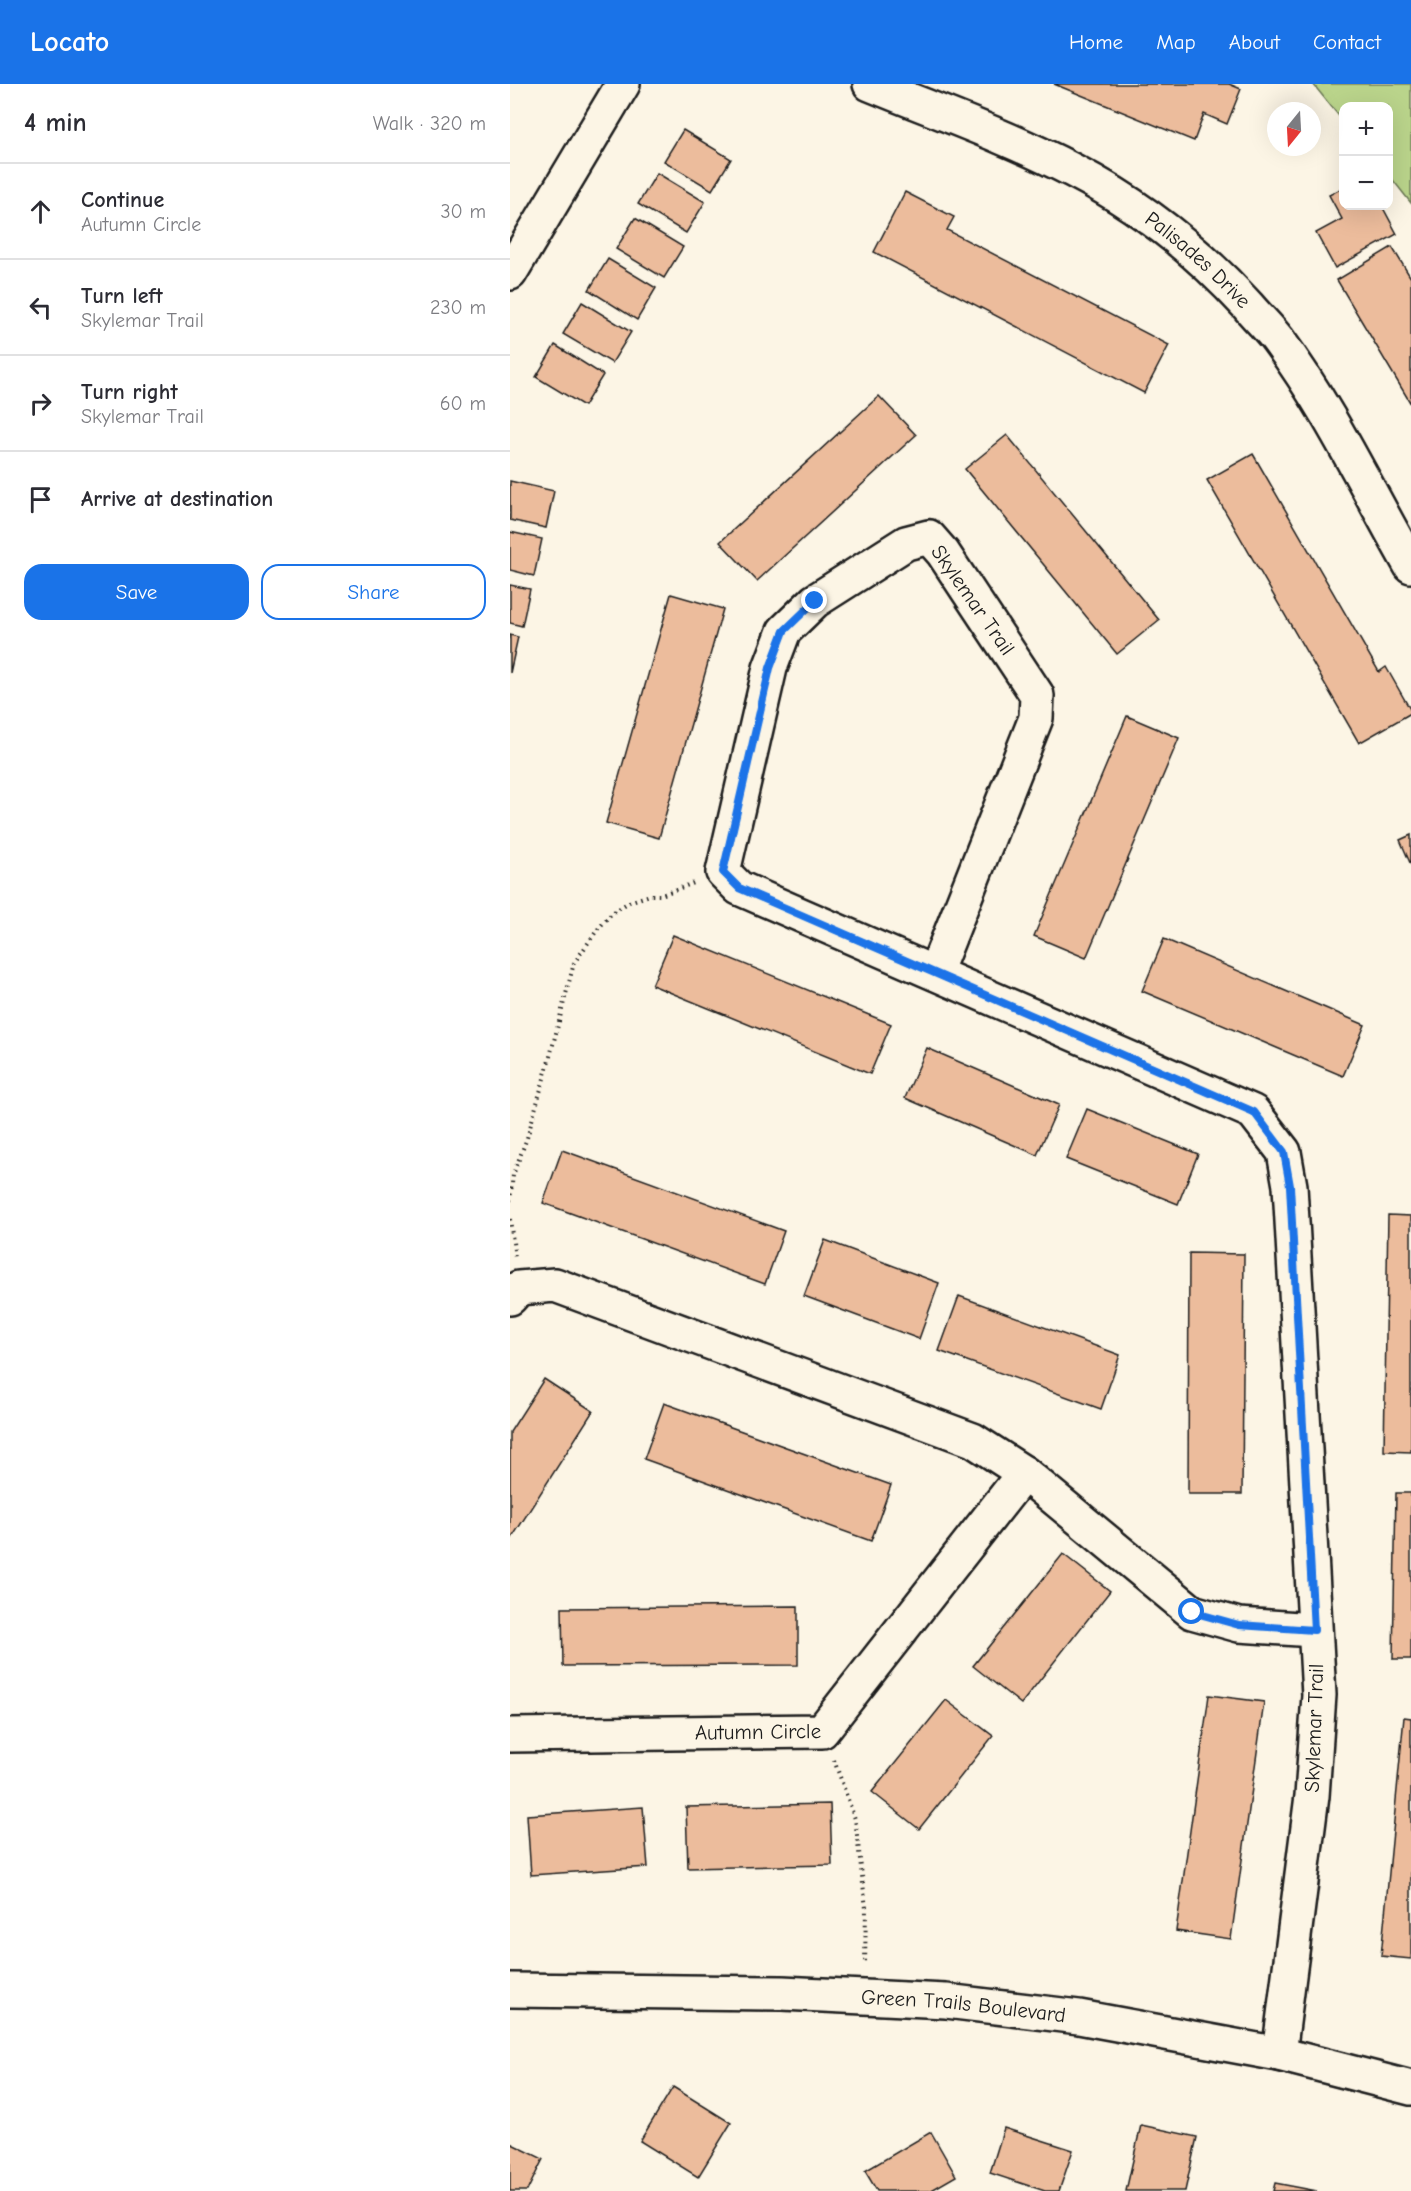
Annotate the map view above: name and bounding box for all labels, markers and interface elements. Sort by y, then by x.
text: Locato [30,26,109,58]
text: Home [1069,30,1123,54]
text: Map [1156,30,1196,54]
text: About [1229,30,1280,54]
text: Contact [1313,30,1381,54]
north arrow [1267,102,1321,156]
map controls [1339,102,1393,210]
button: + [1339,102,1393,156]
text: 4 min [24,108,87,138]
text: Walk · 320 m [373,112,486,135]
button: − [1339,156,1393,210]
text: Continue [81,187,164,213]
icon: ahead [24,195,57,228]
text: 30 m [440,200,486,223]
street label: Palisades Drive [1141,206,1256,313]
text: Autumn Circle [81,213,201,236]
text: Turn left [81,283,163,309]
icon: left [24,291,57,324]
text: 230 m [430,296,486,319]
text: Skylemar Trail [81,309,204,332]
text: Turn right [81,379,178,405]
icon: right [24,387,57,420]
text: 60 m [440,392,486,415]
text: Skylemar Trail [81,405,204,428]
icon: arrive [24,483,57,516]
text: Arrive at destination [81,486,273,512]
street label: Skylemar Trail [926,540,1020,660]
button: Save [24,564,249,620]
button: Share [261,564,486,620]
route end [801,587,827,613]
route start [1178,1598,1204,1624]
street label: Skylemar Trail [1300,1663,1328,1793]
street label: Autumn Circle [695,1719,821,1745]
street label: Green Trails Boulevard [860,1985,1067,2027]

